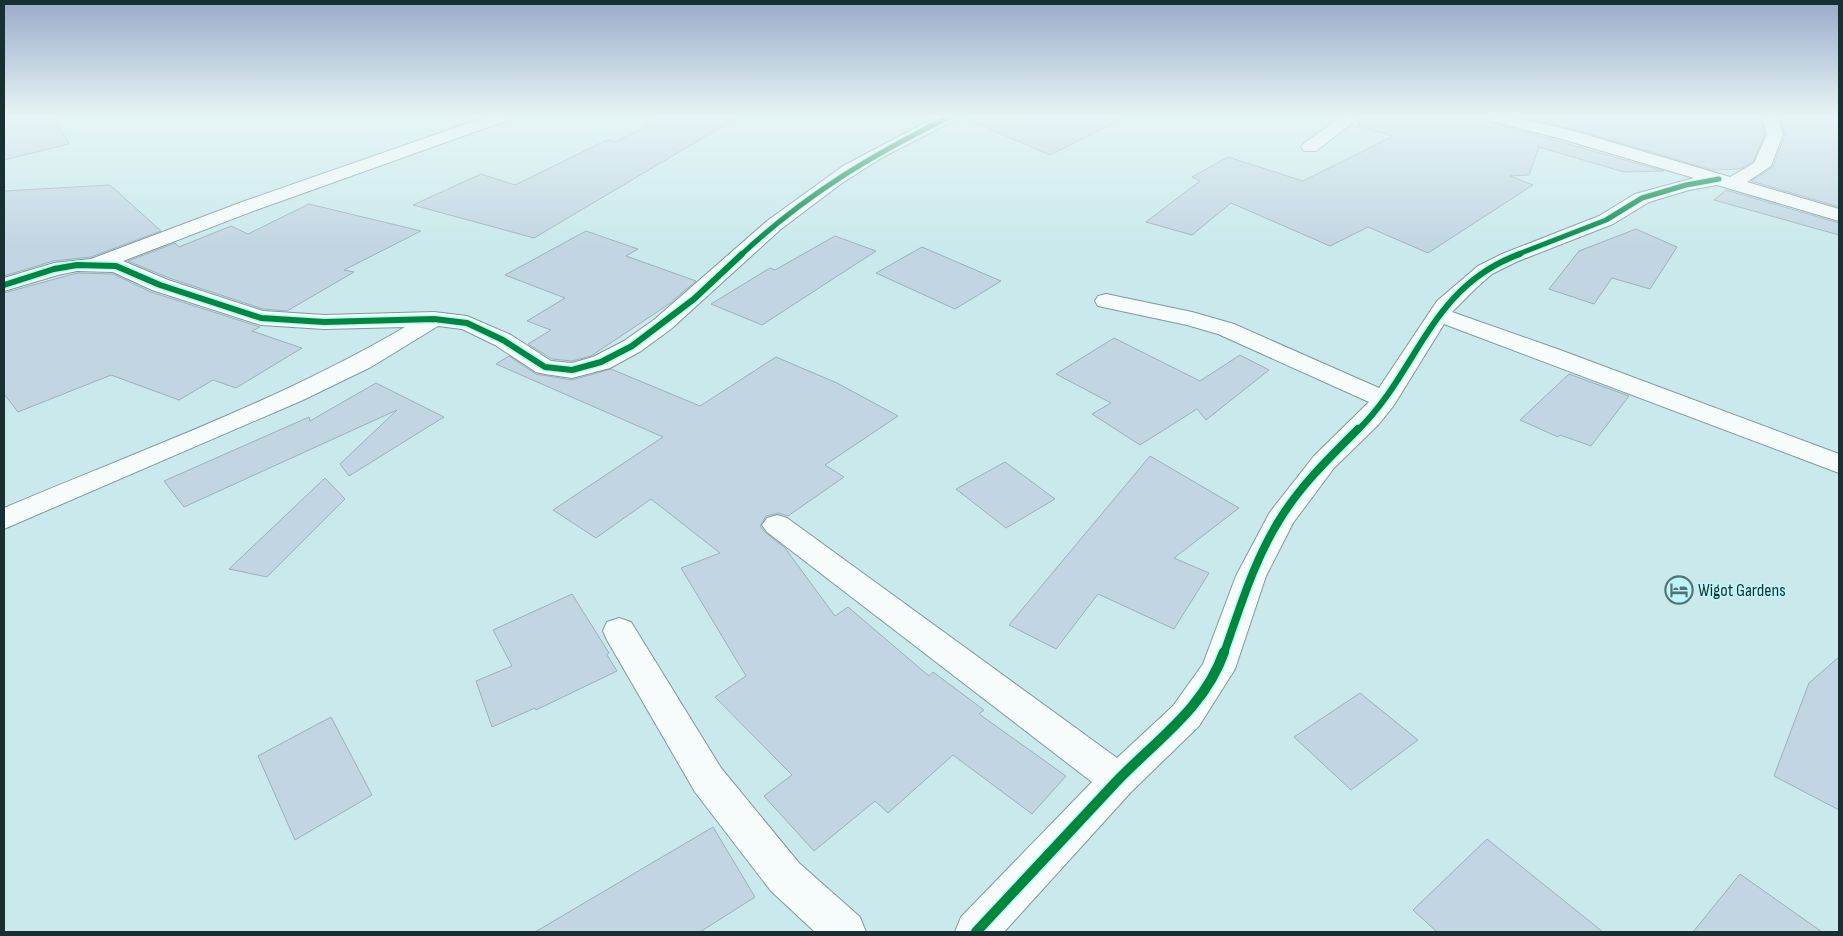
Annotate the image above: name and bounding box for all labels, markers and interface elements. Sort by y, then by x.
hotel icon: Wigot Gardens [1664,575,1694,605]
place label: Wigot Gardens [1698,580,1786,601]

